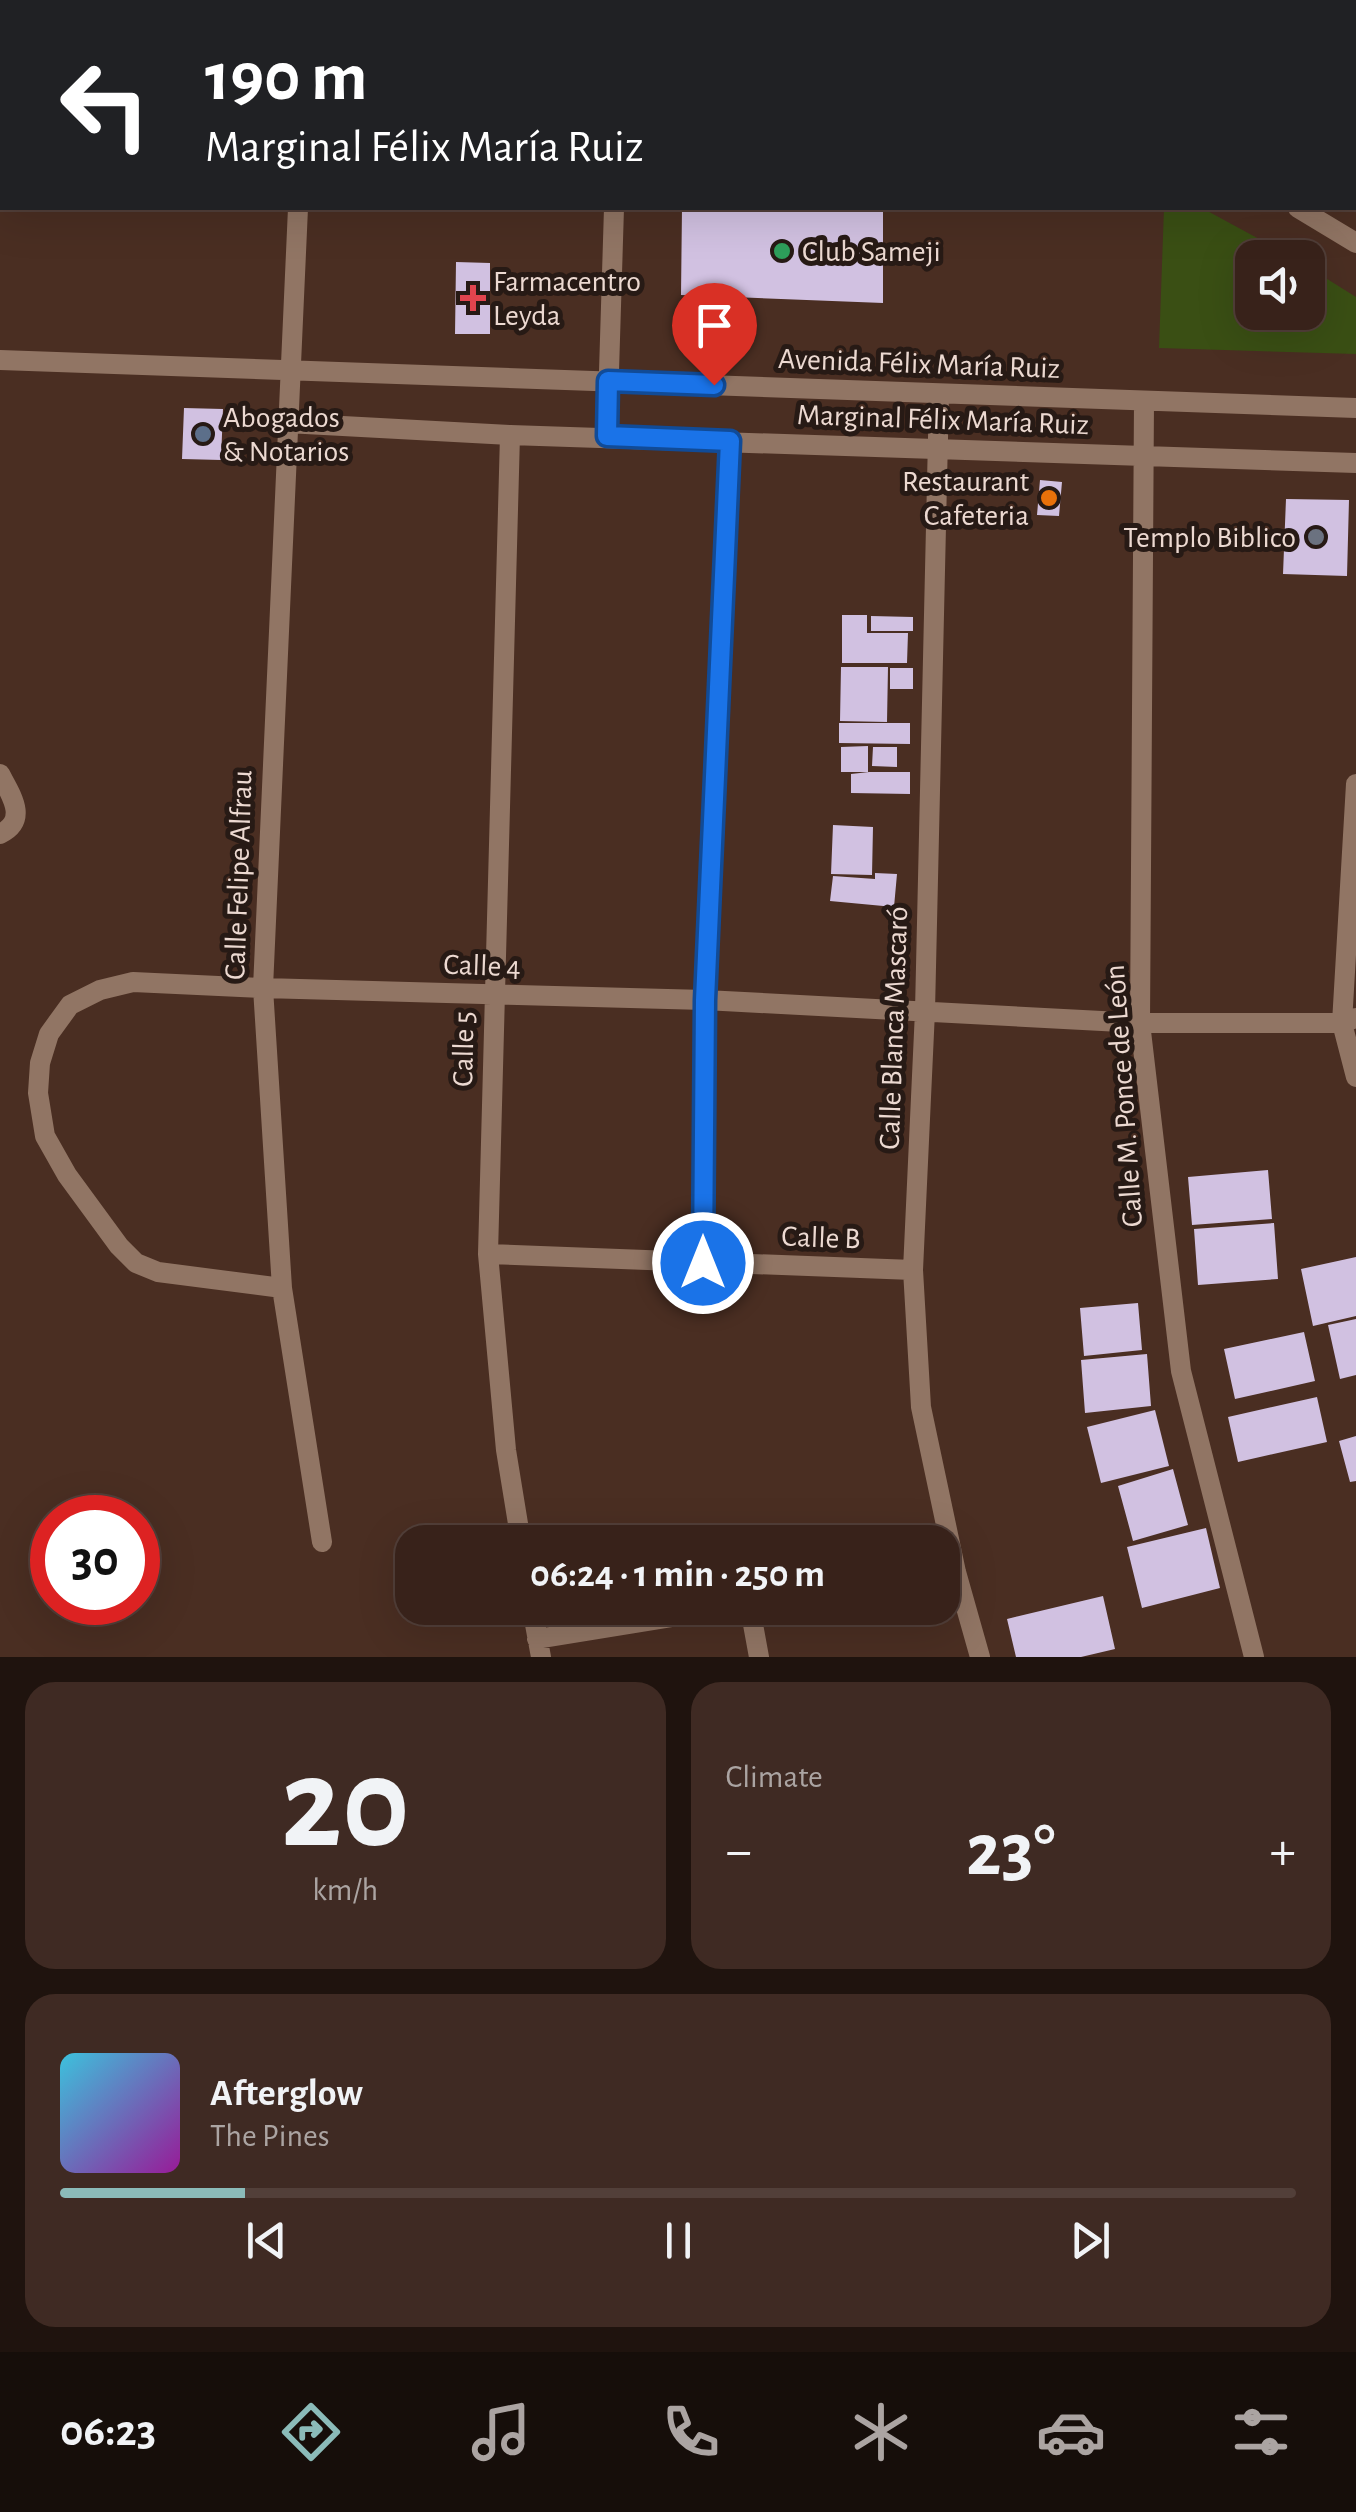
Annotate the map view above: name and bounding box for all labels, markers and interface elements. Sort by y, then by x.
icon: left [40,40,170,170]
text: 190 m [205,43,368,113]
text: Marginal Félix María Ruiz [205,125,643,170]
place label: Club Sameji [802,237,941,267]
marker: Club Sameji [771,240,793,262]
map controls [1235,240,1325,330]
button: sound [1235,240,1325,330]
place label: Farmacentro Leyda [493,267,641,331]
pin [672,283,757,386]
marker: Farmacentro Leyda [462,287,484,309]
icon: arrive [687,298,742,353]
street label: Avenida Félix María Ruiz [777,344,1060,384]
street label: Marginal Félix María Ruiz [796,400,1090,440]
place label: Abogados & Notarios [223,403,349,467]
marker: Abogados & Notarios [192,423,214,445]
place label: Restaurant Cafeteria [902,467,1029,531]
marker: Restaurant Cafeteria [1038,487,1060,509]
place label: Templo Biblico [1123,523,1296,553]
marker: Templo Biblico [1305,526,1327,548]
street label: Calle Felipe Alfrau [220,770,258,980]
street label: Calle Blanca Mascaró [875,906,913,1150]
street label: Calle 4 [443,950,521,982]
street label: Calle M. Ponce de León [1100,964,1148,1228]
street label: Calle 5 [448,1011,480,1087]
position arrow [651,1211,755,1315]
street label: Calle B [781,1222,861,1254]
speed limit sign: 30 [30,1495,160,1625]
text: 06:24 · 1 min · 250 m [530,1556,825,1594]
text: 20 [281,1741,410,1871]
text: Climate [726,1761,823,1793]
text: 23° [966,1814,1056,1889]
text: − [726,1824,752,1879]
text: + [1270,1824,1296,1879]
text: km/h [312,1874,378,1906]
text: Afterglow [210,2075,363,2113]
text: The Pines [210,2120,330,2152]
icon: previous [239,2213,294,2268]
icon: pause [651,2213,706,2268]
icon: next [1063,2213,1118,2268]
icon: directions [276,2397,346,2467]
icon: music [466,2397,536,2467]
icon: phone [656,2397,726,2467]
icon: climate [846,2397,916,2467]
icon: car [1036,2397,1106,2467]
icon: filters [1226,2397,1296,2467]
text: 06:23 [60,2409,156,2454]

